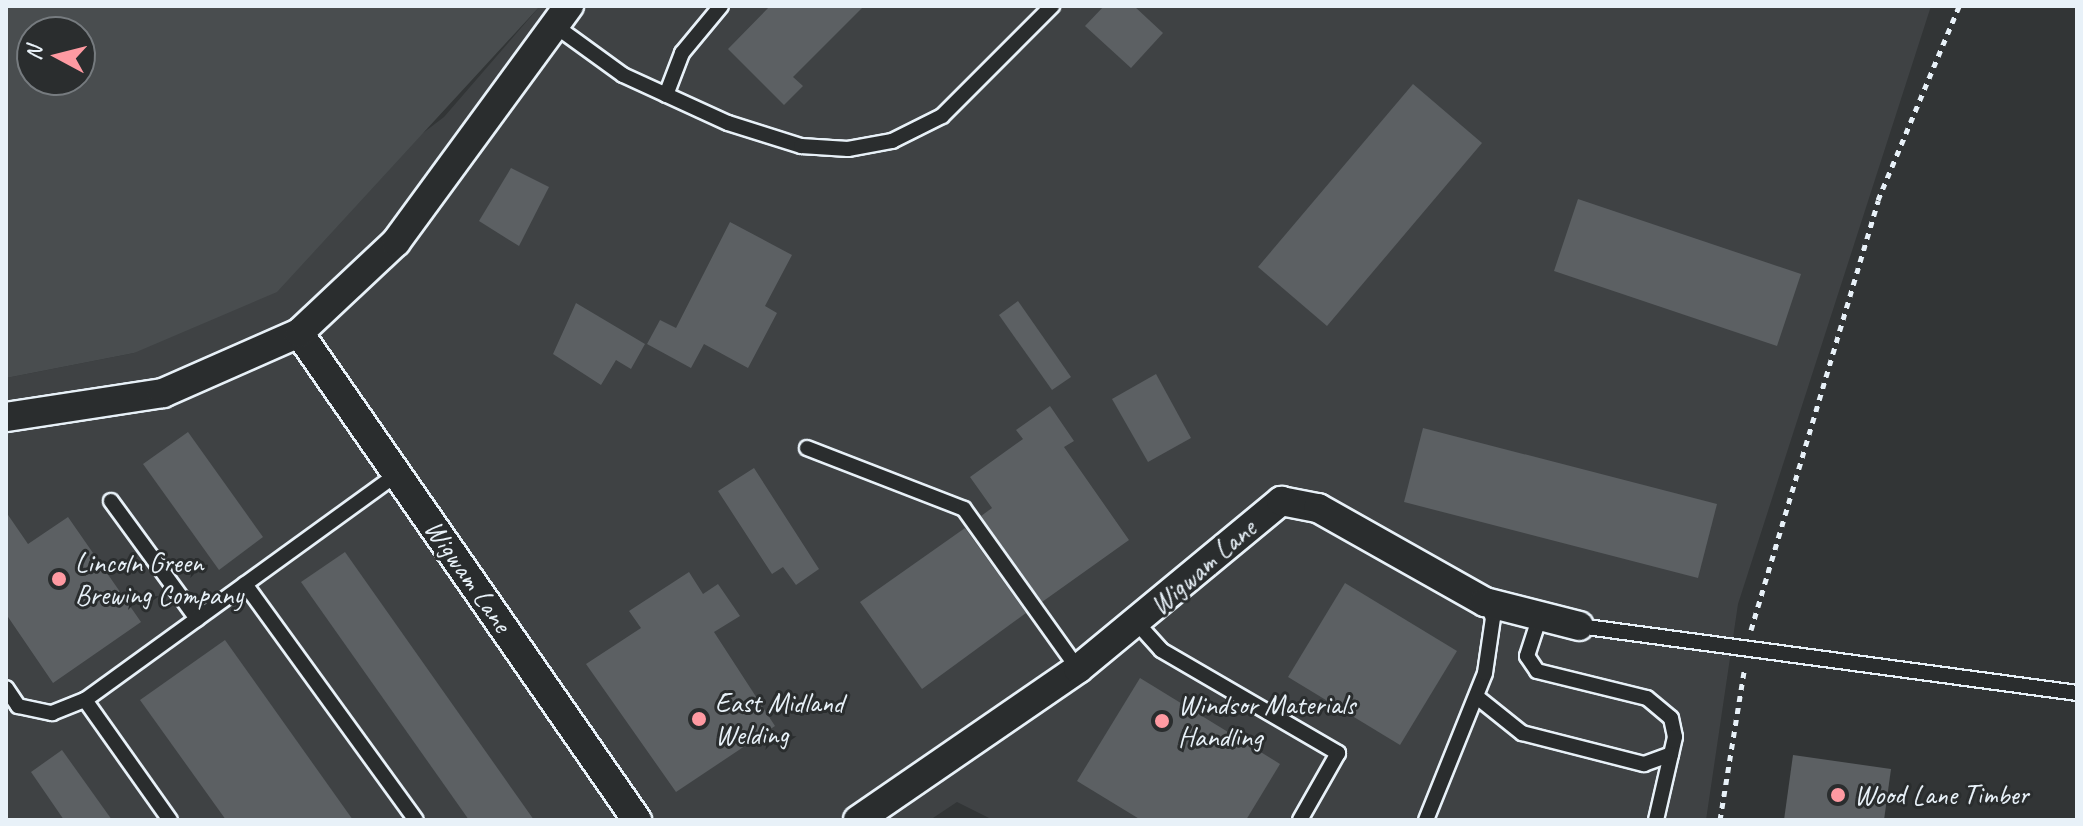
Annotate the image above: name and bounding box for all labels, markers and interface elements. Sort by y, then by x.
north arrow [16,16,96,96]
text: N [19,45,49,62]
street label: Wigwam Lane [1143,512,1263,622]
street label: Wigwam Lane [417,513,519,639]
place label: Lincoln Green Brewing Company [75,546,241,612]
marker: Lincoln Green Brewing Company [50,570,68,588]
place label: East Midland Welding [715,686,844,752]
place label: Windsor Materials Handling [1178,688,1357,754]
marker: East Midland Welding [690,710,708,728]
marker: Windsor Materials Handling [1153,712,1171,730]
place label: Wood Lane Timber [1854,778,2029,812]
marker: Wood Lane Timber [1829,786,1847,804]

